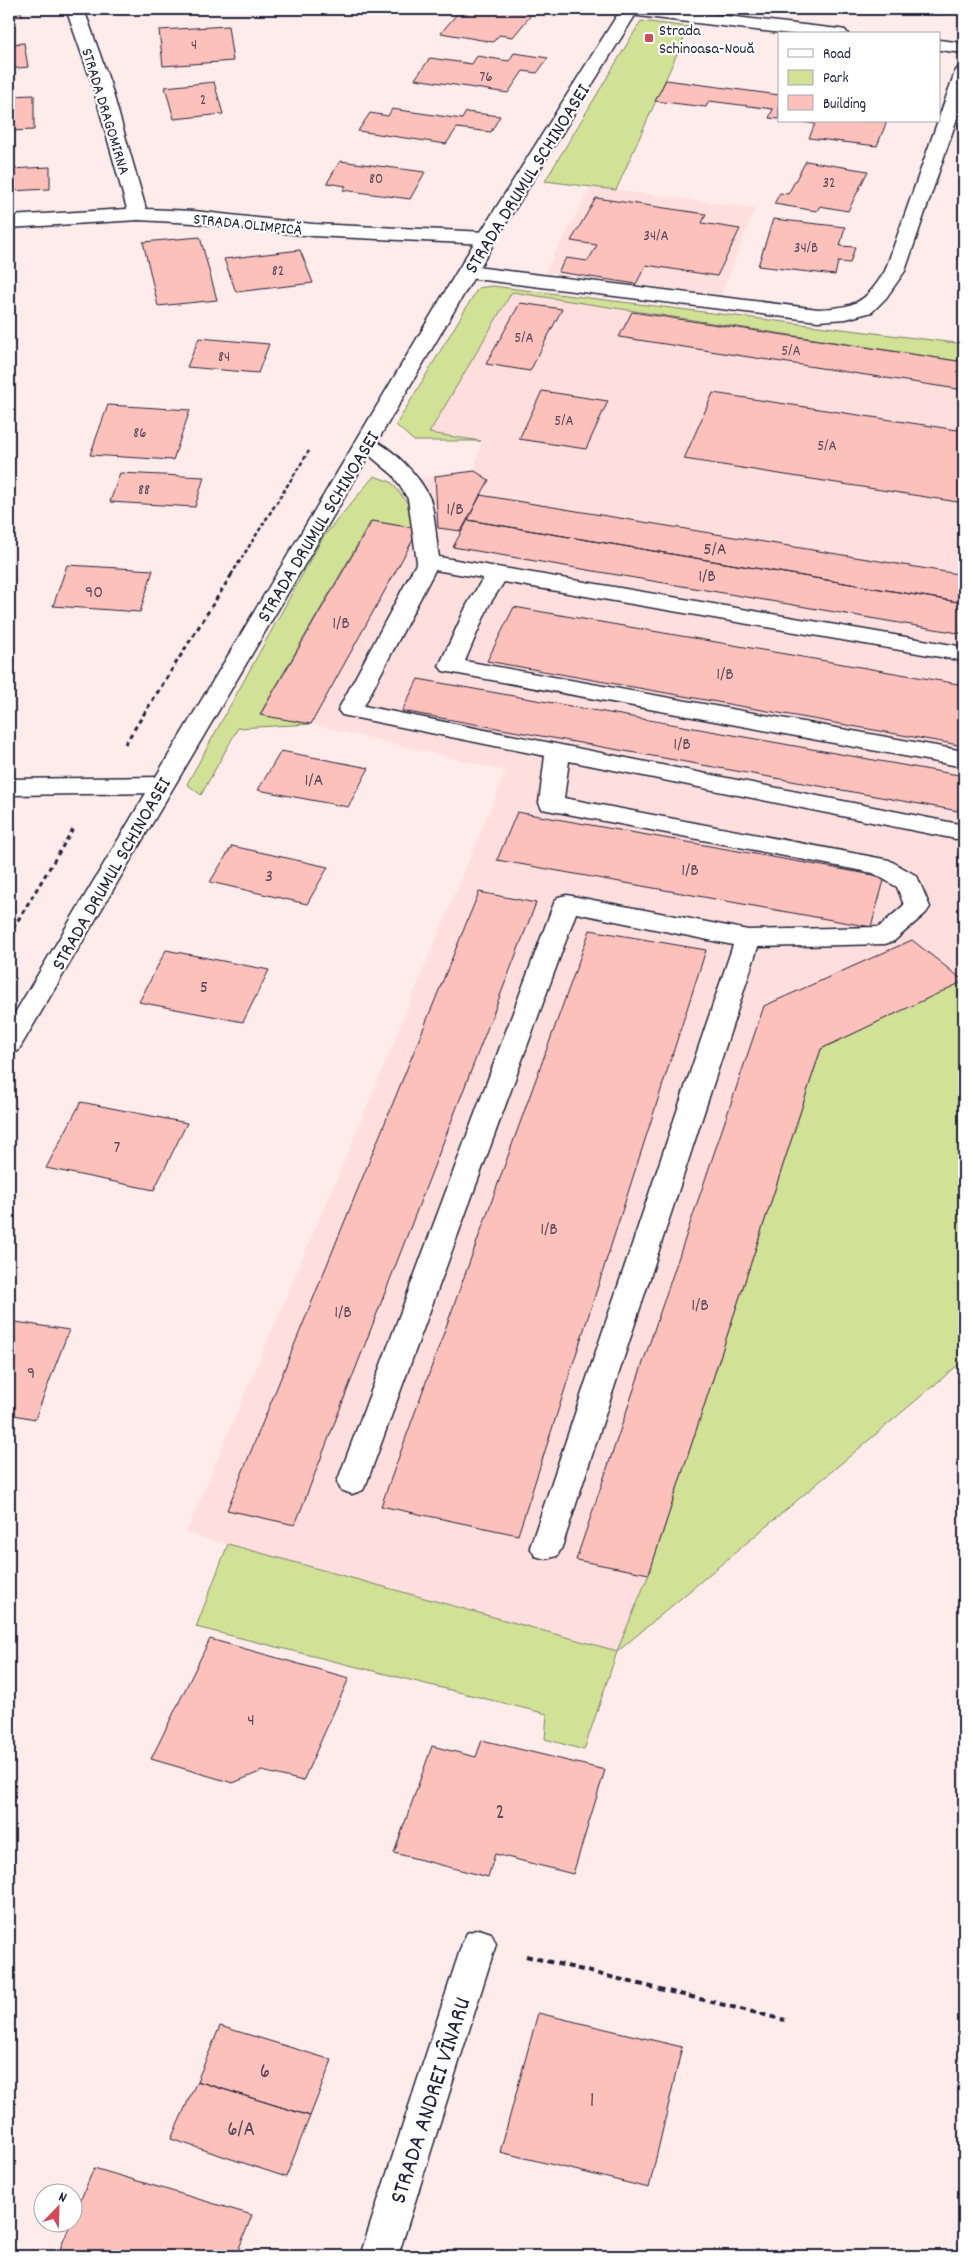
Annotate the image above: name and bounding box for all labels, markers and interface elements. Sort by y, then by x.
place label: Strada Schinoasa-Nouă [659,20,754,61]
marker: Strada Schinoasa-Nouă [643,32,655,44]
legend [778,32,940,122]
house number: 4 [191,35,197,57]
text: Road [823,44,851,66]
street label: STRADA DRAGOMIRNA [74,46,135,178]
house number: 76 [479,67,493,89]
text: Park [823,68,849,90]
street label: STRADA DRUMUL SCHINOASEI [459,79,598,280]
house number: 2 [200,90,206,112]
text: Building [823,94,866,116]
house number: 80 [369,169,383,191]
house number: 32 [822,173,836,195]
street label: STRADA OLIMPICĂ [192,208,303,243]
house number: 34/A [643,226,669,248]
house number: 34/B [794,238,818,260]
house number: 82 [272,261,284,283]
house number: 5/A [514,328,534,350]
house number: 5/A [781,341,801,363]
house number: 84 [218,347,230,369]
house number: 5/A [554,411,574,433]
house number: 86 [133,423,147,445]
street label: STRADA DRUMUL SCHINOASEI [251,427,388,628]
house number: 5/A [817,436,837,458]
house number: 88 [138,480,150,502]
house number: 1/B [446,498,464,523]
house number: 5/A [703,538,727,563]
house number: 1/B [698,565,716,590]
house number: 90 [85,581,103,606]
house number: 1/B [332,612,350,637]
house number: 1/B [716,663,734,688]
house number: 1/B [673,733,691,758]
house number: 1/A [305,769,324,794]
street label: STRADA DRUMUL SCHINOASEI [46,773,179,976]
house number: 1/B [681,859,699,884]
house number: 3 [265,865,273,890]
house number: 5 [200,976,208,1001]
house number: 7 [114,1136,121,1161]
house number: 1/B [540,1218,558,1243]
house number: 1/B [691,1294,709,1319]
house number: 1/B [334,1301,352,1326]
house number: 9 [27,1362,35,1387]
house number: 4 [247,1709,255,1734]
house number: 2 [495,1799,505,1829]
street label: STRADA ANDREI VÎNARU [382,1993,481,2209]
house number: 6 [260,2058,270,2088]
house number: 1 [590,2087,594,2117]
house number: 6/A [227,2116,255,2146]
north arrow [32,2182,82,2232]
text: N [55,2187,69,2208]

